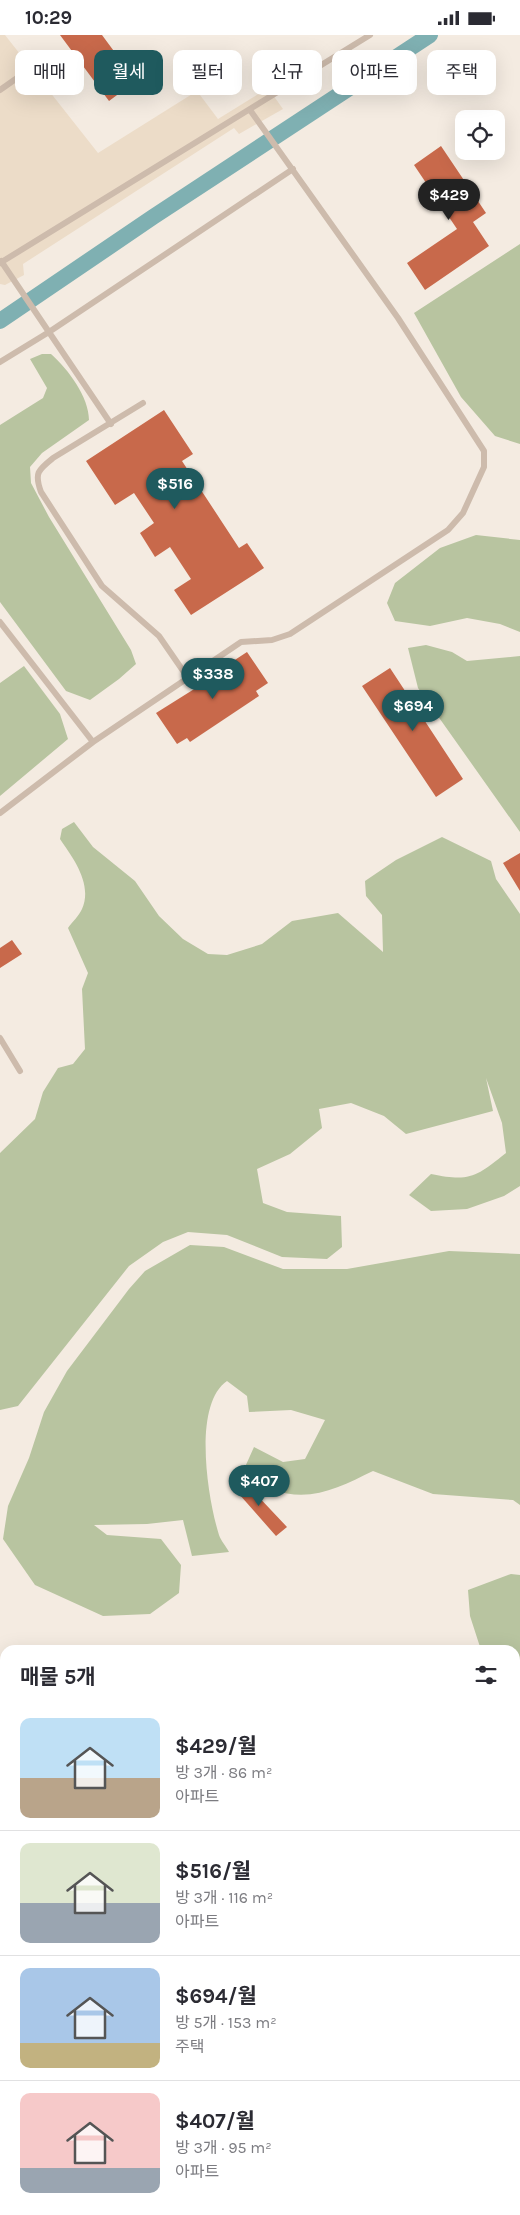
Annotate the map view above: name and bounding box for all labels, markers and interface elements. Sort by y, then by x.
text: 10:29 [25,7,72,29]
chip: 매매 [15,50,84,95]
chip: 월세 [94,50,163,95]
chip: 필터 [173,50,242,95]
chip: 신규 [252,50,322,95]
chip: 아파트 [332,50,417,95]
chip: 주택 [427,50,496,95]
map controls [455,110,505,160]
button: locate [455,110,505,160]
pin: $429 [419,179,479,221]
text: $429 [429,185,469,204]
pin: $516 [145,467,205,510]
text: $516 [157,474,193,493]
pin: $338 [183,657,243,700]
text: $338 [192,664,234,683]
pin: $694 [383,689,443,732]
text: $694 [393,696,433,715]
pin: $407 [229,1465,289,1507]
text: $407 [240,1471,278,1490]
icon: filters [472,1661,500,1689]
text: 매물 5개 [20,1665,96,1689]
text: $429/월 [175,1734,257,1758]
icon: home [60,1738,120,1798]
text: 방 3개 · 86 m² [175,1763,272,1782]
text: 아파트 [175,1787,219,1806]
text: $516/월 [175,1859,251,1883]
icon: home [60,1863,120,1923]
text: 방 3개 · 116 m² [175,1888,273,1907]
text: 아파트 [175,1912,219,1931]
text: $694/월 [175,1984,257,2008]
icon: home [60,1988,120,2048]
text: 방 5개 · 153 m² [175,2013,277,2032]
text: 주택 [175,2037,204,2056]
text: $407/월 [175,2109,255,2133]
icon: home [60,2113,120,2173]
text: 방 3개 · 95 m² [175,2138,272,2157]
text: 아파트 [175,2162,219,2181]

